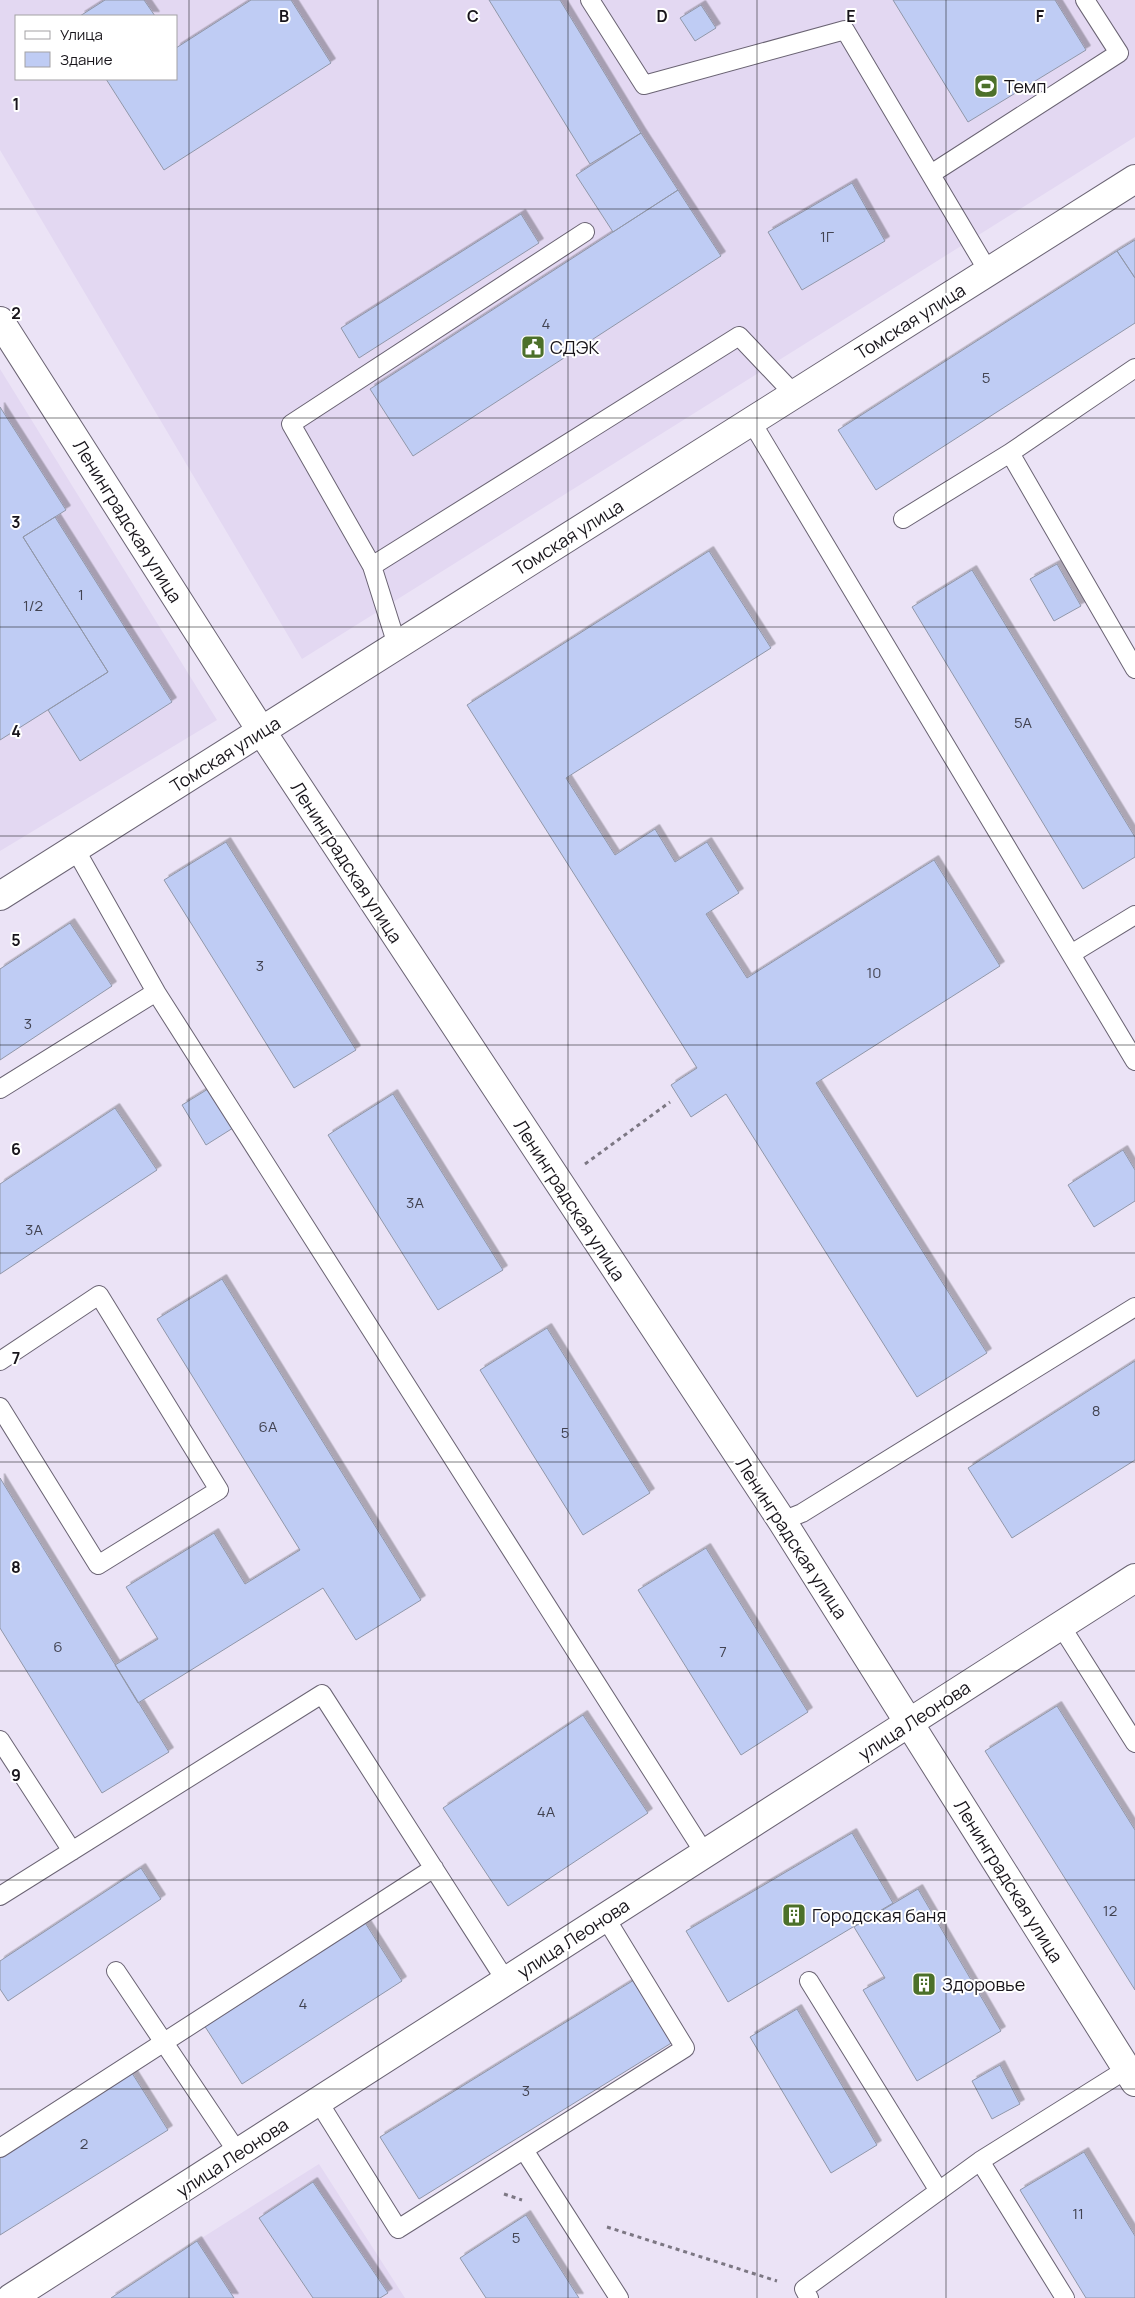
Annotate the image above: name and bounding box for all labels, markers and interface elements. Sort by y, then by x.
text: B [279,5,289,27]
text: C [467,5,479,27]
text: D [656,5,668,27]
text: E [846,5,856,27]
text: F [1036,5,1045,27]
legend [15,15,178,80]
text: Улица [60,24,103,45]
text: Здание [60,49,113,70]
sports icon: Темп [973,73,999,99]
place label: Темп [1004,74,1046,98]
text: 1 [12,93,20,115]
house number: 1Г [820,226,834,247]
street label: Томская улица [850,278,970,364]
text: 2 [11,302,21,324]
house number: 4 [542,313,551,334]
public building icon: СДЭК [520,334,546,360]
place label: СДЭК [550,335,599,359]
house number: 5 [982,367,990,388]
street label: Ленинградская улица [68,435,188,607]
street label: Томская улица [508,494,628,580]
text: 3 [11,511,21,533]
house number: 1 [78,584,84,605]
house number: 1/2 [23,595,43,616]
street label: Томская улица [165,711,285,797]
house number: 5А [1014,712,1033,733]
text: 4 [11,720,21,742]
street label: Ленинградская улица [286,777,408,947]
text: 5 [11,929,21,951]
house number: 3 [256,955,264,976]
house number: 10 [867,962,882,983]
house number: 3 [24,1013,32,1034]
street label: Ленинградская улица [509,1115,631,1285]
text: 6 [11,1138,21,1160]
house number: 3А [406,1192,424,1213]
house number: 3А [25,1219,43,1240]
text: 7 [12,1347,20,1369]
house number: 8 [1092,1400,1100,1421]
house number: 6А [259,1416,278,1437]
house number: 5 [561,1422,569,1443]
street label: Ленинградская улица [731,1453,853,1623]
text: 8 [11,1556,21,1578]
house number: 6 [53,1636,63,1657]
house number: 7 [719,1641,727,1662]
street label: улица Леонова [853,1675,975,1765]
text: 9 [11,1764,21,1786]
street label: Ленинградская улица [949,1795,1069,1967]
house number: 4А [537,1801,556,1822]
street label: улица Леонова [512,1893,634,1983]
house number: 12 [1103,1900,1117,1921]
building icon: Городская баня [781,1902,807,1928]
place label: Городская баня [812,1903,946,1927]
building icon: Здоровье [911,1971,937,1997]
place label: Здоровье [942,1972,1025,1996]
house number: 4 [299,1993,308,2014]
house number: 3 [522,2080,530,2101]
street label: улица Леонова [171,2112,293,2202]
house number: 2 [80,2133,88,2154]
house number: 11 [1072,2203,1084,2224]
house number: 5 [512,2227,520,2248]

